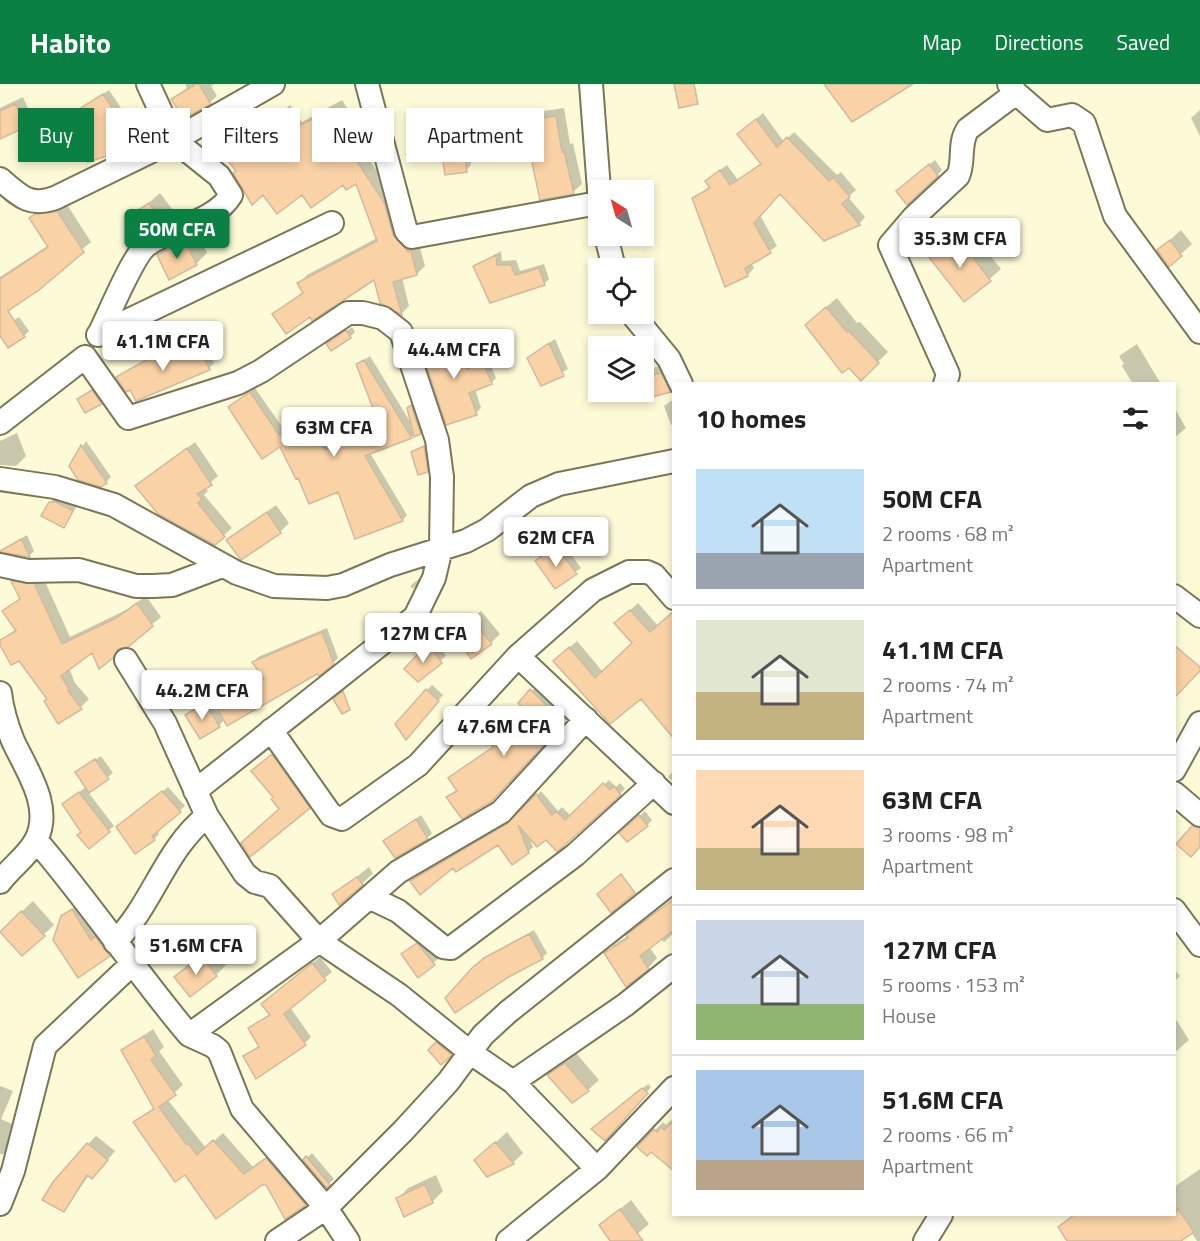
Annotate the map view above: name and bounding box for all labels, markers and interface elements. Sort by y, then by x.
text: Habito [30,21,111,64]
text: Map [922,26,962,58]
text: Directions [995,26,1084,58]
text: Saved [1117,26,1170,58]
chip: Buy [18,108,94,162]
chip: Rent [106,108,190,162]
chip: Filters [202,108,300,162]
chip: New [312,108,394,162]
chip: Apartment [406,108,544,162]
north arrow [588,180,654,246]
map controls [588,180,654,402]
pin: 50M CFA [122,209,232,260]
text: 50M CFA [138,213,216,244]
pin: 35.3M CFA [891,218,1029,269]
text: 35.3M CFA [913,222,1007,253]
button: locate [588,258,654,324]
pin: 41.1M CFA [94,321,232,372]
text: 41.1M CFA [116,325,210,356]
pin: 44.4M CFA [385,329,523,380]
text: 44.4M CFA [407,333,501,364]
button: layers [588,336,654,402]
text: 10 homes [696,399,806,438]
icon: filters [1119,402,1152,435]
pin: 63M CFA [279,407,389,458]
text: 63M CFA [295,411,373,442]
text: 50M CFA [882,479,982,518]
icon: home [744,493,816,565]
pin: 62M CFA [501,517,611,568]
text: 2 rooms · 68 m² [882,518,1014,549]
text: 62M CFA [517,521,595,552]
text: Apartment [882,549,973,580]
pin: 127M CFA [361,613,485,664]
text: 127M CFA [379,617,467,648]
text: 41.1M CFA [882,630,1003,669]
icon: home [744,644,816,716]
text: 2 rooms · 74 m² [882,669,1014,700]
pin: 44.2M CFA [133,670,271,721]
text: 44.2M CFA [155,674,249,705]
text: Apartment [882,700,973,731]
pin: 47.6M CFA [435,706,573,757]
text: 47.6M CFA [457,710,551,741]
text: 63M CFA [882,780,982,819]
icon: home [744,794,816,866]
text: 3 rooms · 98 m² [882,819,1014,850]
text: Apartment [882,850,973,881]
pin: 51.6M CFA [127,925,265,976]
text: 51.6M CFA [149,929,243,960]
text: 127M CFA [882,930,997,969]
icon: home [744,944,816,1016]
text: 5 rooms · 153 m² [882,969,1025,1000]
text: House [882,1000,936,1031]
text: 51.6M CFA [882,1080,1003,1119]
icon: home [744,1094,816,1166]
text: 2 rooms · 66 m² [882,1119,1014,1150]
text: Apartment [882,1150,973,1181]

